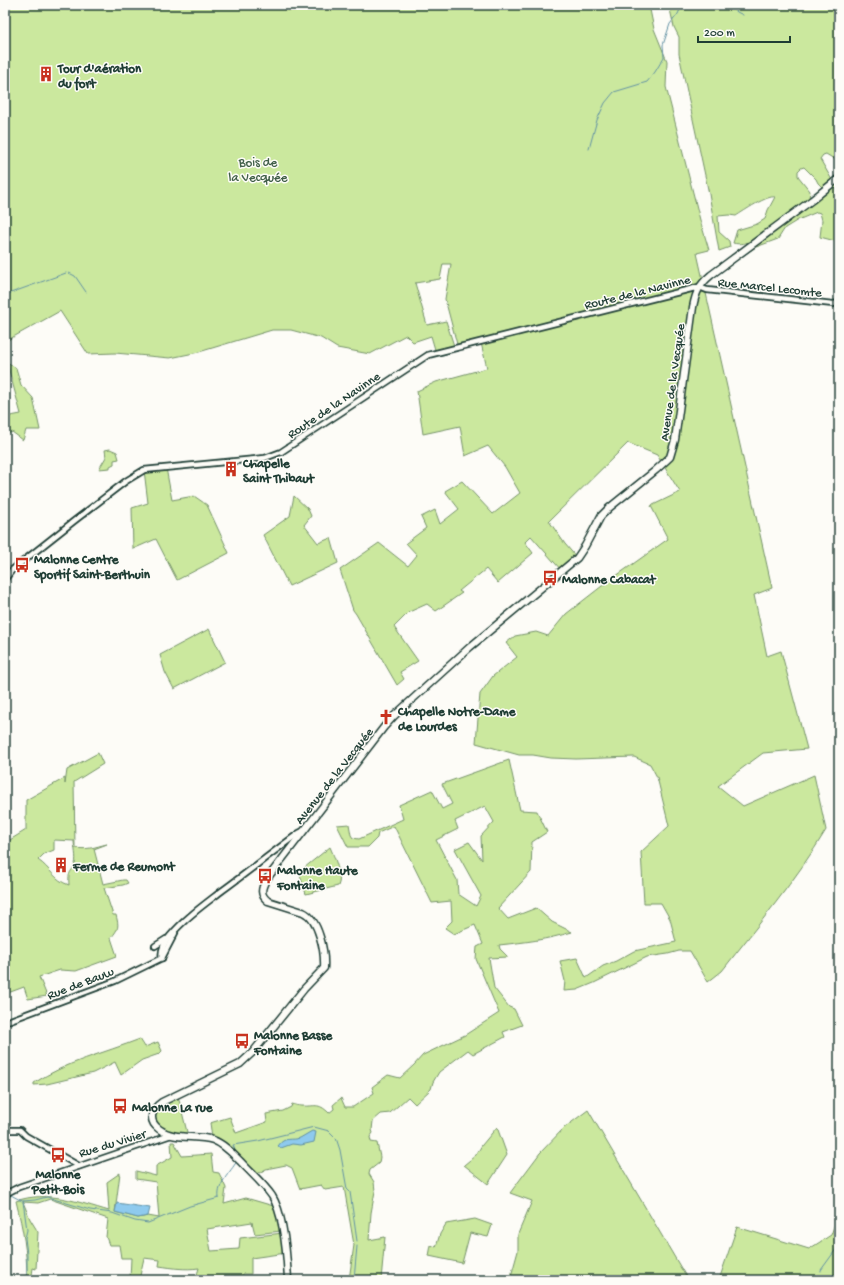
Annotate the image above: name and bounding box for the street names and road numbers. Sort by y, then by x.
street label: Route de la Navinne [583,273,692,314]
street label: Rue Marcel Lecomte [717,276,823,301]
street label: Avenue de la Vecquée [658,322,689,442]
street label: Route de la Navinne [285,369,384,443]
street label: Avenue de la Vecquée [293,725,378,828]
street label: Rue de Bauw [45,965,116,1004]
street label: Rue du Vivier [77,1127,149,1162]

